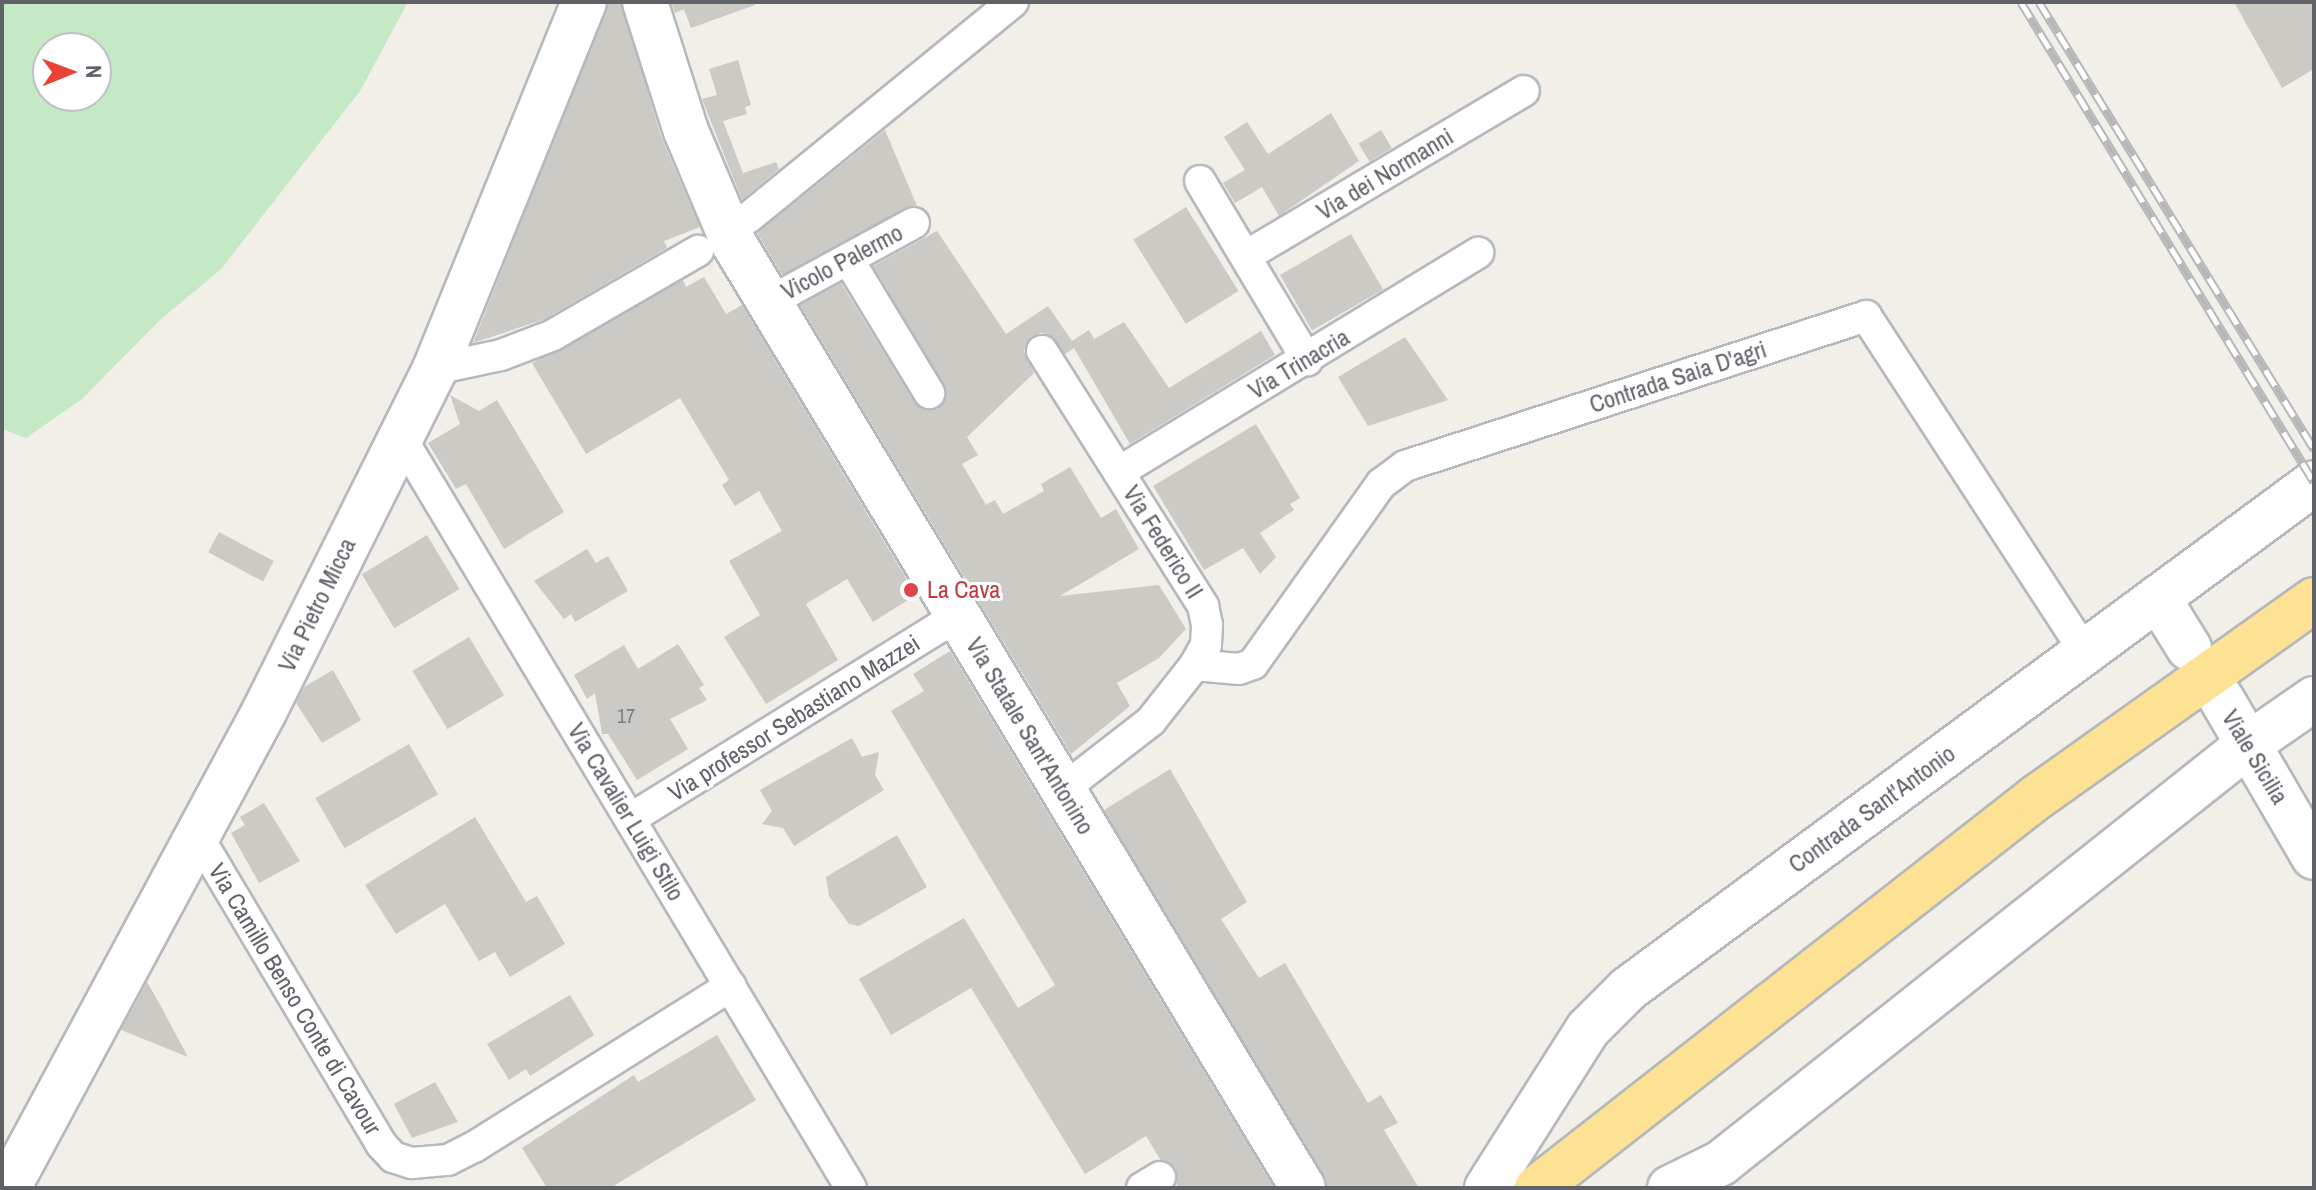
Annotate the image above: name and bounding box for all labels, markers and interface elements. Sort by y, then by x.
north arrow [32,32,112,112]
text: N [79,65,109,78]
street label: Via dei Normanni [1312,122,1458,226]
street label: Vicolo Palermo [776,218,908,306]
street label: Via Trinacria [1243,323,1355,405]
street label: Contrada Saia D'agri [1586,335,1770,419]
street label: Via Federico II [1117,480,1209,604]
street label: Via Pietro Micca [272,533,362,677]
place label: La Cava [927,576,1000,604]
marker: La Cava [902,581,920,599]
street label: Via professor Sebastiano Mazzei [663,629,925,807]
street label: Via Statale Sant'Antonino [960,632,1100,840]
house number: 17 [617,703,635,727]
street label: Viale Sicilia [2216,705,2294,809]
street label: Via Cavalier Luigi Stilo [562,718,690,906]
street label: Contrada Sant'Antonio [1783,739,1961,879]
street label: Via Camillo Benso Conte di Cavour [202,858,388,1140]

